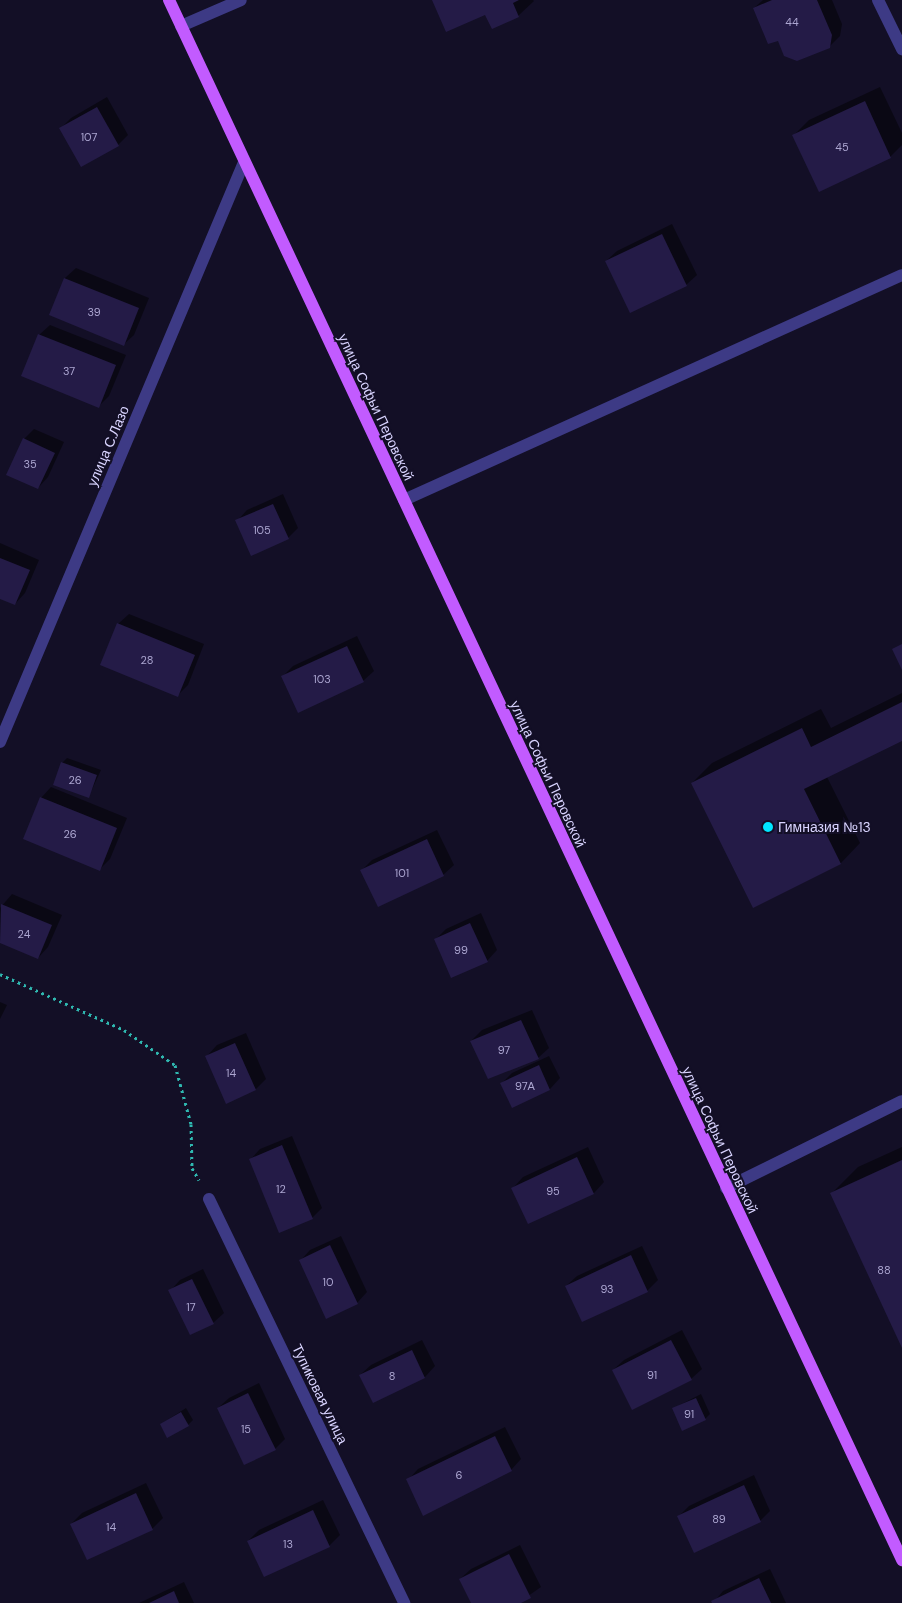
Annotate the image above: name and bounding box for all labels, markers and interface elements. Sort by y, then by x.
house number: 44 [785,15,799,29]
house number: 107 [81,130,97,144]
house number: 45 [835,140,849,154]
house number: 39 [87,305,101,319]
street label: улица Софьи Перовской [335,331,417,483]
house number: 37 [63,364,75,378]
street label: улица С.Лазо [83,403,133,489]
house number: 35 [23,457,37,471]
house number: 105 [253,523,271,537]
house number: 28 [141,653,153,667]
house number: 103 [313,672,331,686]
street label: улица Софьи Перовской [507,698,589,850]
house number: 26 [68,773,82,787]
place label: Гимназия №13 [778,819,871,835]
marker: Гимназия №13 [762,821,774,833]
house number: 26 [63,827,77,841]
house number: 101 [395,866,409,880]
house number: 24 [18,927,30,941]
house number: 99 [454,943,468,957]
house number: 97 [498,1043,510,1057]
street label: улица Софьи Перовской [679,1064,761,1216]
house number: 14 [226,1066,236,1080]
house number: 97А [515,1079,535,1093]
house number: 12 [276,1182,286,1196]
house number: 95 [546,1184,560,1198]
house number: 88 [877,1263,891,1277]
house number: 10 [323,1275,333,1289]
house number: 93 [600,1282,614,1296]
house number: 17 [186,1300,196,1314]
street label: Тупиковая улица [289,1341,351,1447]
house number: 91 [647,1368,657,1382]
house number: 8 [389,1369,395,1383]
house number: 91 [684,1407,694,1421]
house number: 15 [241,1422,251,1436]
house number: 6 [456,1468,462,1482]
house number: 89 [712,1512,726,1526]
house number: 14 [106,1520,116,1534]
house number: 13 [283,1537,293,1551]

